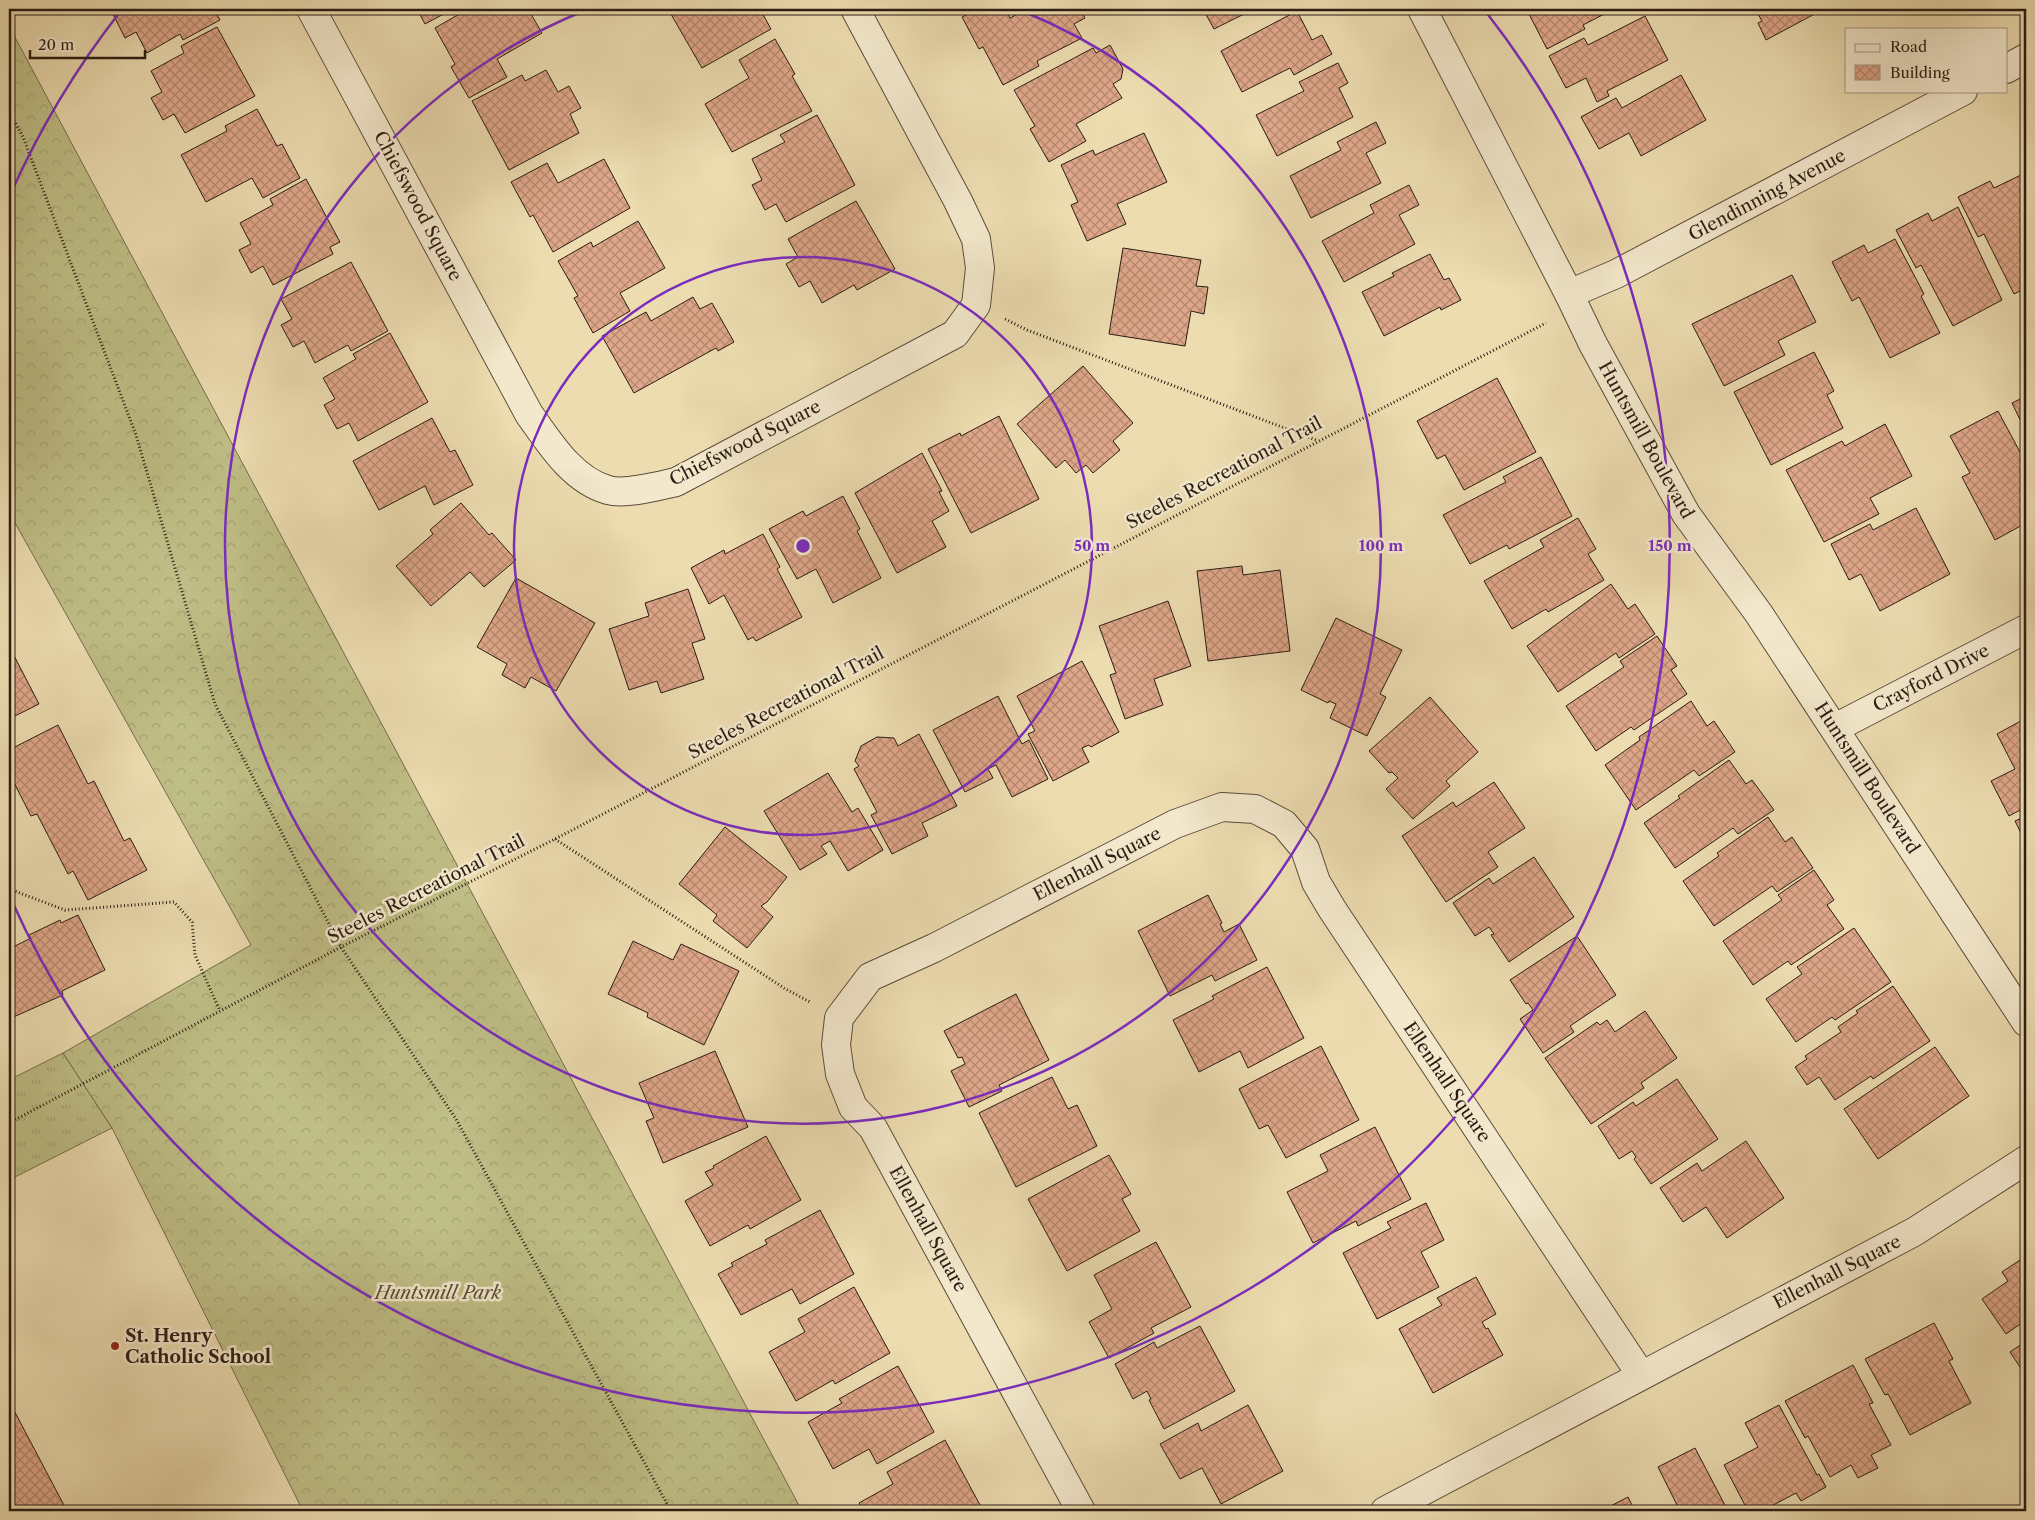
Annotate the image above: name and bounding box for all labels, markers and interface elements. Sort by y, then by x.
scale bar [30,28,145,60]
legend [1845,28,2008,92]
text: 20 m [38,35,74,54]
text: Road [1890,37,1927,56]
text: Building [1890,63,1950,82]
street label: Chiefswood Square [369,127,467,285]
street label: Glendinning Avenue [1685,144,1849,246]
street label: Huntsmill Boulevard [1594,358,1698,522]
street label: Chiefswood Square [666,395,824,491]
street label: Steeles Recreational Trail [1122,412,1326,534]
text: 50 m [1074,536,1110,555]
text: 100 m [1359,536,1403,555]
text: 150 m [1648,536,1692,555]
centre of rings [794,537,812,555]
street label: Crayford Drive [1869,639,1993,717]
street label: Steeles Recreational Trail [684,642,888,764]
street label: Huntsmill Boulevard [1810,698,1924,858]
street label: Ellenhall Square [1029,822,1165,906]
street label: Steeles Recreational Trail [324,830,528,948]
street label: Ellenhall Square [1399,1018,1495,1146]
street label: Ellenhall Square [884,1162,972,1296]
street label: Ellenhall Square [1769,1230,1905,1314]
park label: Huntsmill Park [373,1282,502,1304]
place label: St. Henry Catholic School [125,1325,271,1368]
marker: St. Henry Catholic School [109,1340,121,1352]

